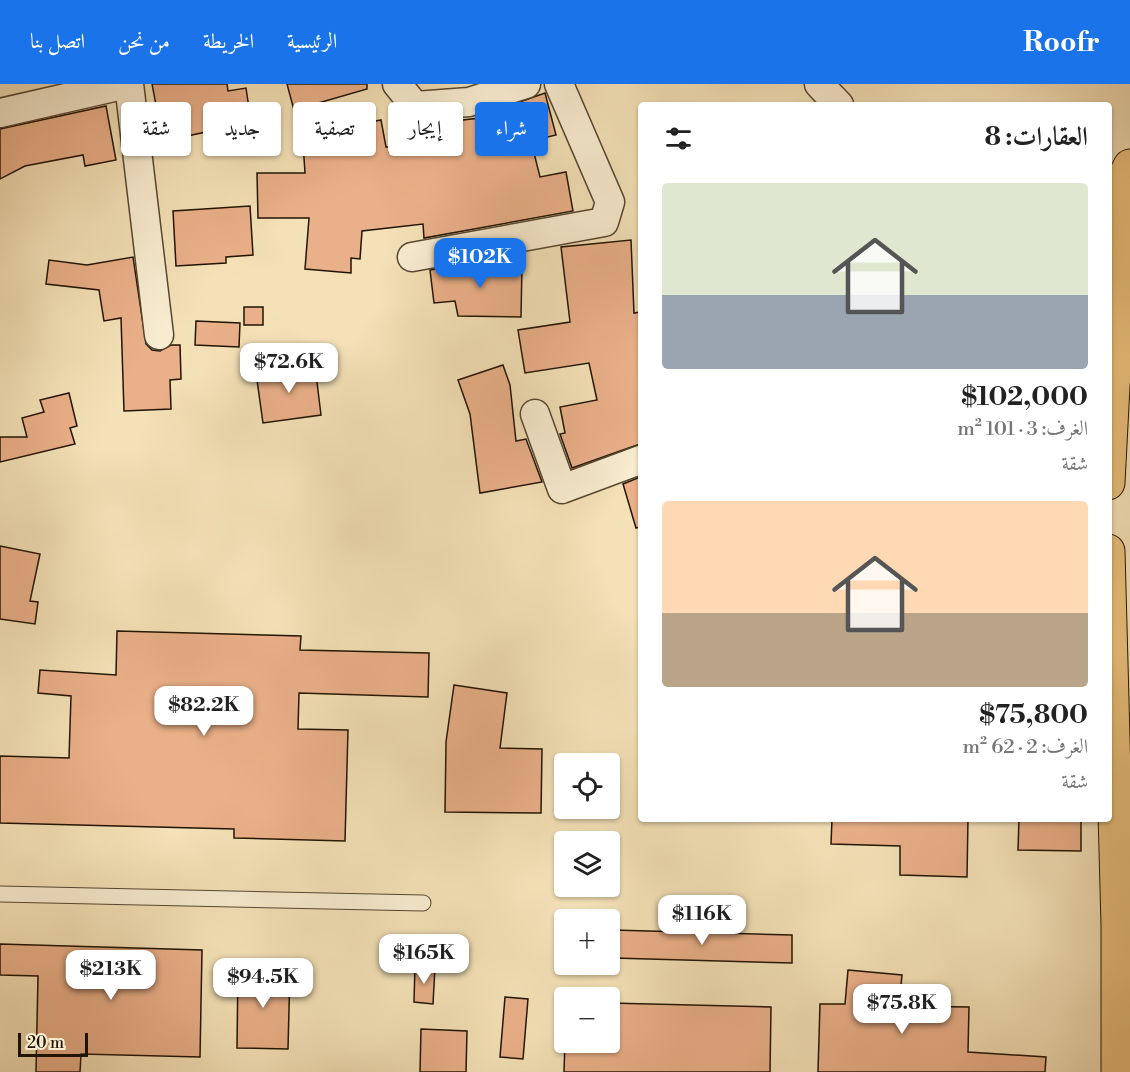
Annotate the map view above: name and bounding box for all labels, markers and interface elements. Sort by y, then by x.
text: Roofr [1023,25,1100,60]
text: اتصل بنا [30,29,85,55]
text: من نحن [118,29,170,55]
text: الخريطة [203,29,254,55]
text: الرئيسية [287,29,337,55]
chip: شقة [121,102,191,156]
chip: جديد [203,102,281,156]
chip: تصفية [293,102,376,156]
chip: إيجار [388,102,463,156]
chip: شراء [475,102,548,156]
text: العقارات: 8 [985,121,1088,153]
icon: filters [662,122,695,155]
icon: home [821,222,929,330]
pin: $102K [438,238,522,289]
text: $102K [448,245,512,270]
pin: $72.6K [240,343,338,394]
text: $72.6K [254,350,324,375]
text: $102,000 [961,381,1088,413]
text: الغرف: 3 · 101 m² [957,417,1088,442]
text: شقة [1062,452,1088,477]
icon: home [821,540,929,648]
pin: $82.2K [155,686,253,737]
text: $82.2K [168,693,240,718]
text: $75,800 [979,699,1088,731]
text: الغرف: 2 · 62 m² [963,735,1088,760]
map controls [554,753,620,1053]
button: locate [554,753,620,819]
text: شقة [1062,770,1088,795]
button: layers [554,831,620,897]
pin: $116K [660,895,744,946]
text: $116K [672,902,732,927]
button: + [554,909,620,975]
pin: $165K [382,934,466,985]
text: $165K [393,941,455,966]
pin: $213K [69,950,153,1001]
text: $213K [80,957,142,982]
pin: $94.5K [214,958,312,1009]
text: $94.5K [227,965,299,990]
pin: $75.8K [853,984,951,1035]
button: − [554,987,620,1053]
text: $75.8K [867,991,937,1016]
scale bar [18,1030,88,1058]
text: 20 m [27,1033,64,1053]

